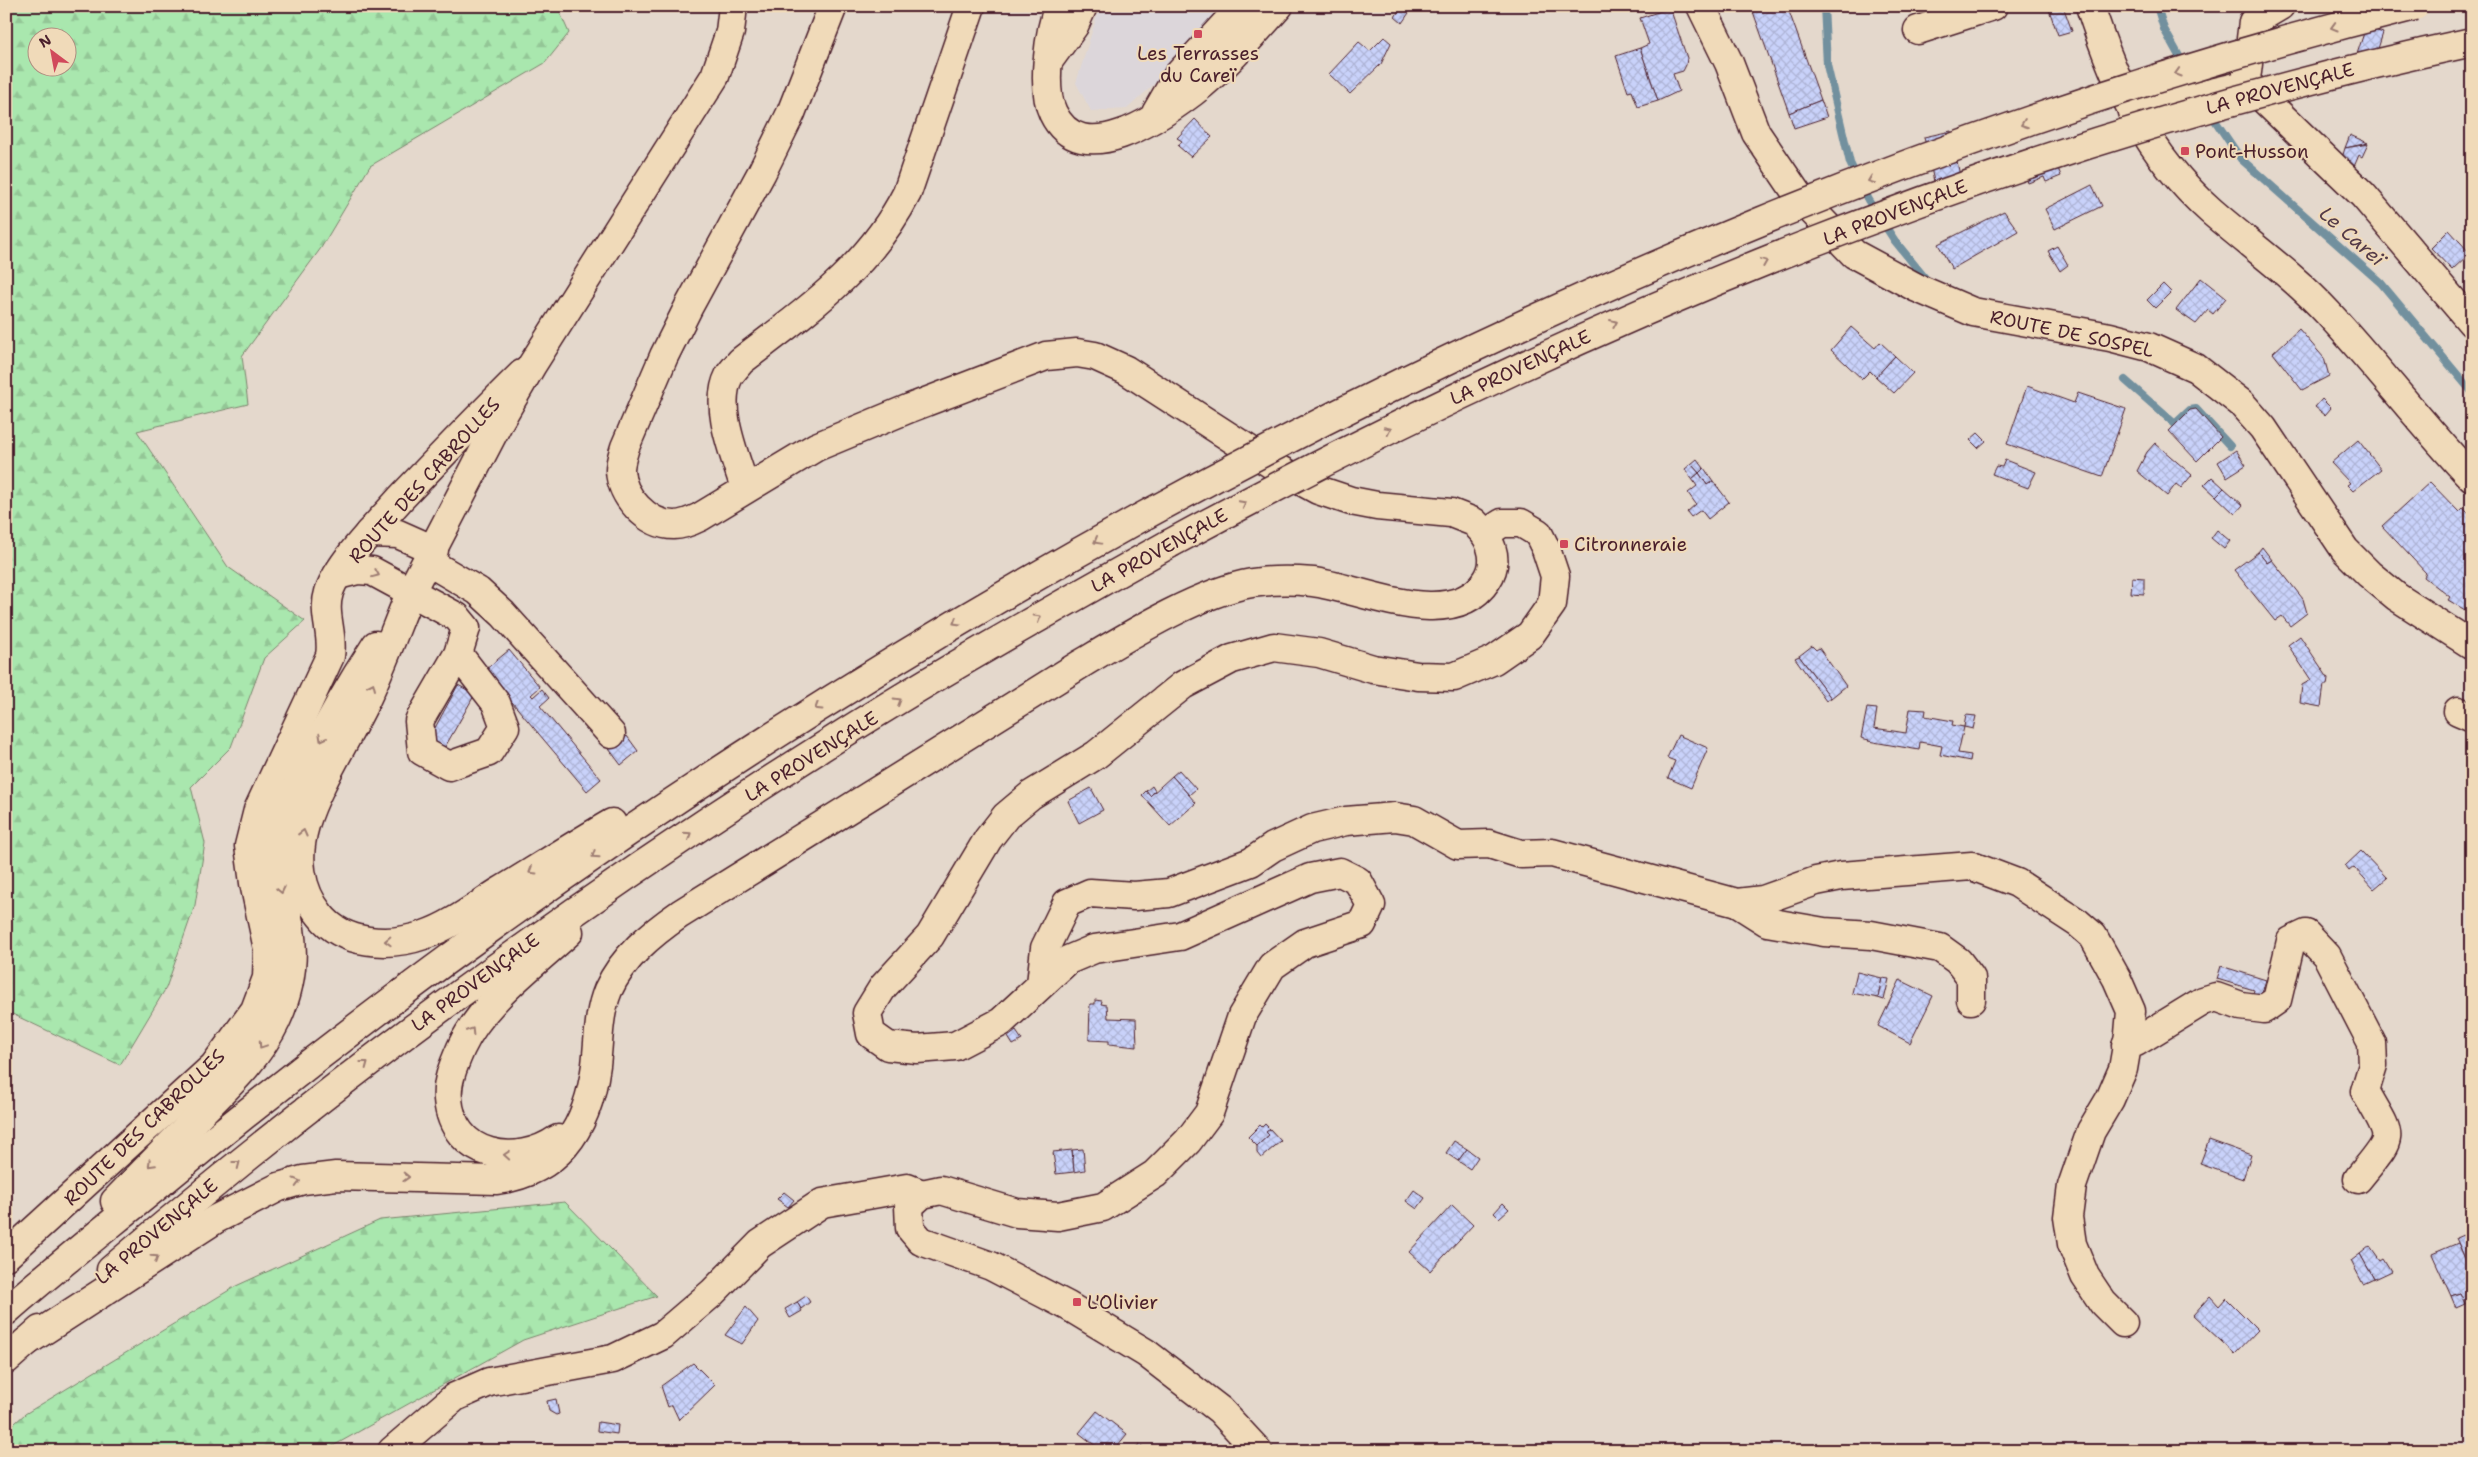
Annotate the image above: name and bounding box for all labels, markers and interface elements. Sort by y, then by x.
one-way arrow [2330,22,2338,32]
north arrow [28,28,78,78]
marker: Les Terrasses du Careï [1192,28,1204,40]
text: N [36,30,55,52]
place label: Les Terrasses du Careï [1137,41,1259,88]
street label: LA PROVENÇALE [2203,57,2357,120]
one-way arrow [2174,67,2182,77]
one-way arrow [2020,118,2028,128]
place label: Pont-Husson [2195,139,2309,164]
marker: Pont-Husson [2179,145,2191,157]
street label: LA PROVENÇALE [1819,173,1971,252]
one-way arrow [1867,174,1876,184]
water label: Le Careï [2314,200,2393,274]
one-way arrow [1759,258,1768,268]
street label: ROUTE DE SOSPEL [1988,304,2156,363]
one-way arrow [1609,319,1618,330]
street label: LA PROVENÇALE [1446,324,1595,411]
street label: ROUTE DES CABROLLES [343,392,506,569]
one-way arrow [1382,426,1391,436]
one-way arrow [1238,500,1247,510]
street label: LA PROVENÇALE [1086,502,1232,598]
place label: Citronneraie [1574,532,1687,557]
one-way arrow [1094,535,1103,545]
marker: Citronneraie [1558,538,1570,550]
one-way arrow [371,568,380,578]
one-way arrow [1033,614,1042,624]
one-way arrow [953,616,962,626]
one-way arrow [366,682,376,691]
one-way arrow [893,697,902,707]
one-way arrow [814,701,823,710]
street label: LA PROVENÇALE [740,705,883,808]
one-way arrow [318,732,328,741]
one-way arrow [298,830,308,838]
one-way arrow [682,832,691,841]
one-way arrow [591,849,601,858]
one-way arrow [528,865,537,875]
one-way arrow [275,886,286,895]
street label: LA PROVENÇALE [406,927,545,1037]
one-way arrow [383,935,391,946]
one-way arrow [464,1028,474,1037]
one-way arrow [259,1039,268,1049]
street label: ROUTE DES CABROLLES [58,1044,230,1211]
one-way arrow [359,1061,369,1070]
one-way arrow [503,1149,511,1160]
one-way arrow [148,1158,157,1167]
one-way arrow [231,1161,241,1170]
one-way arrow [402,1172,410,1182]
street label: LA PROVENÇALE [90,1173,223,1290]
one-way arrow [293,1177,302,1188]
one-way arrow [149,1255,158,1265]
place label: L'Olivier [1087,1290,1158,1315]
marker: L'Olivier [1071,1296,1083,1308]

